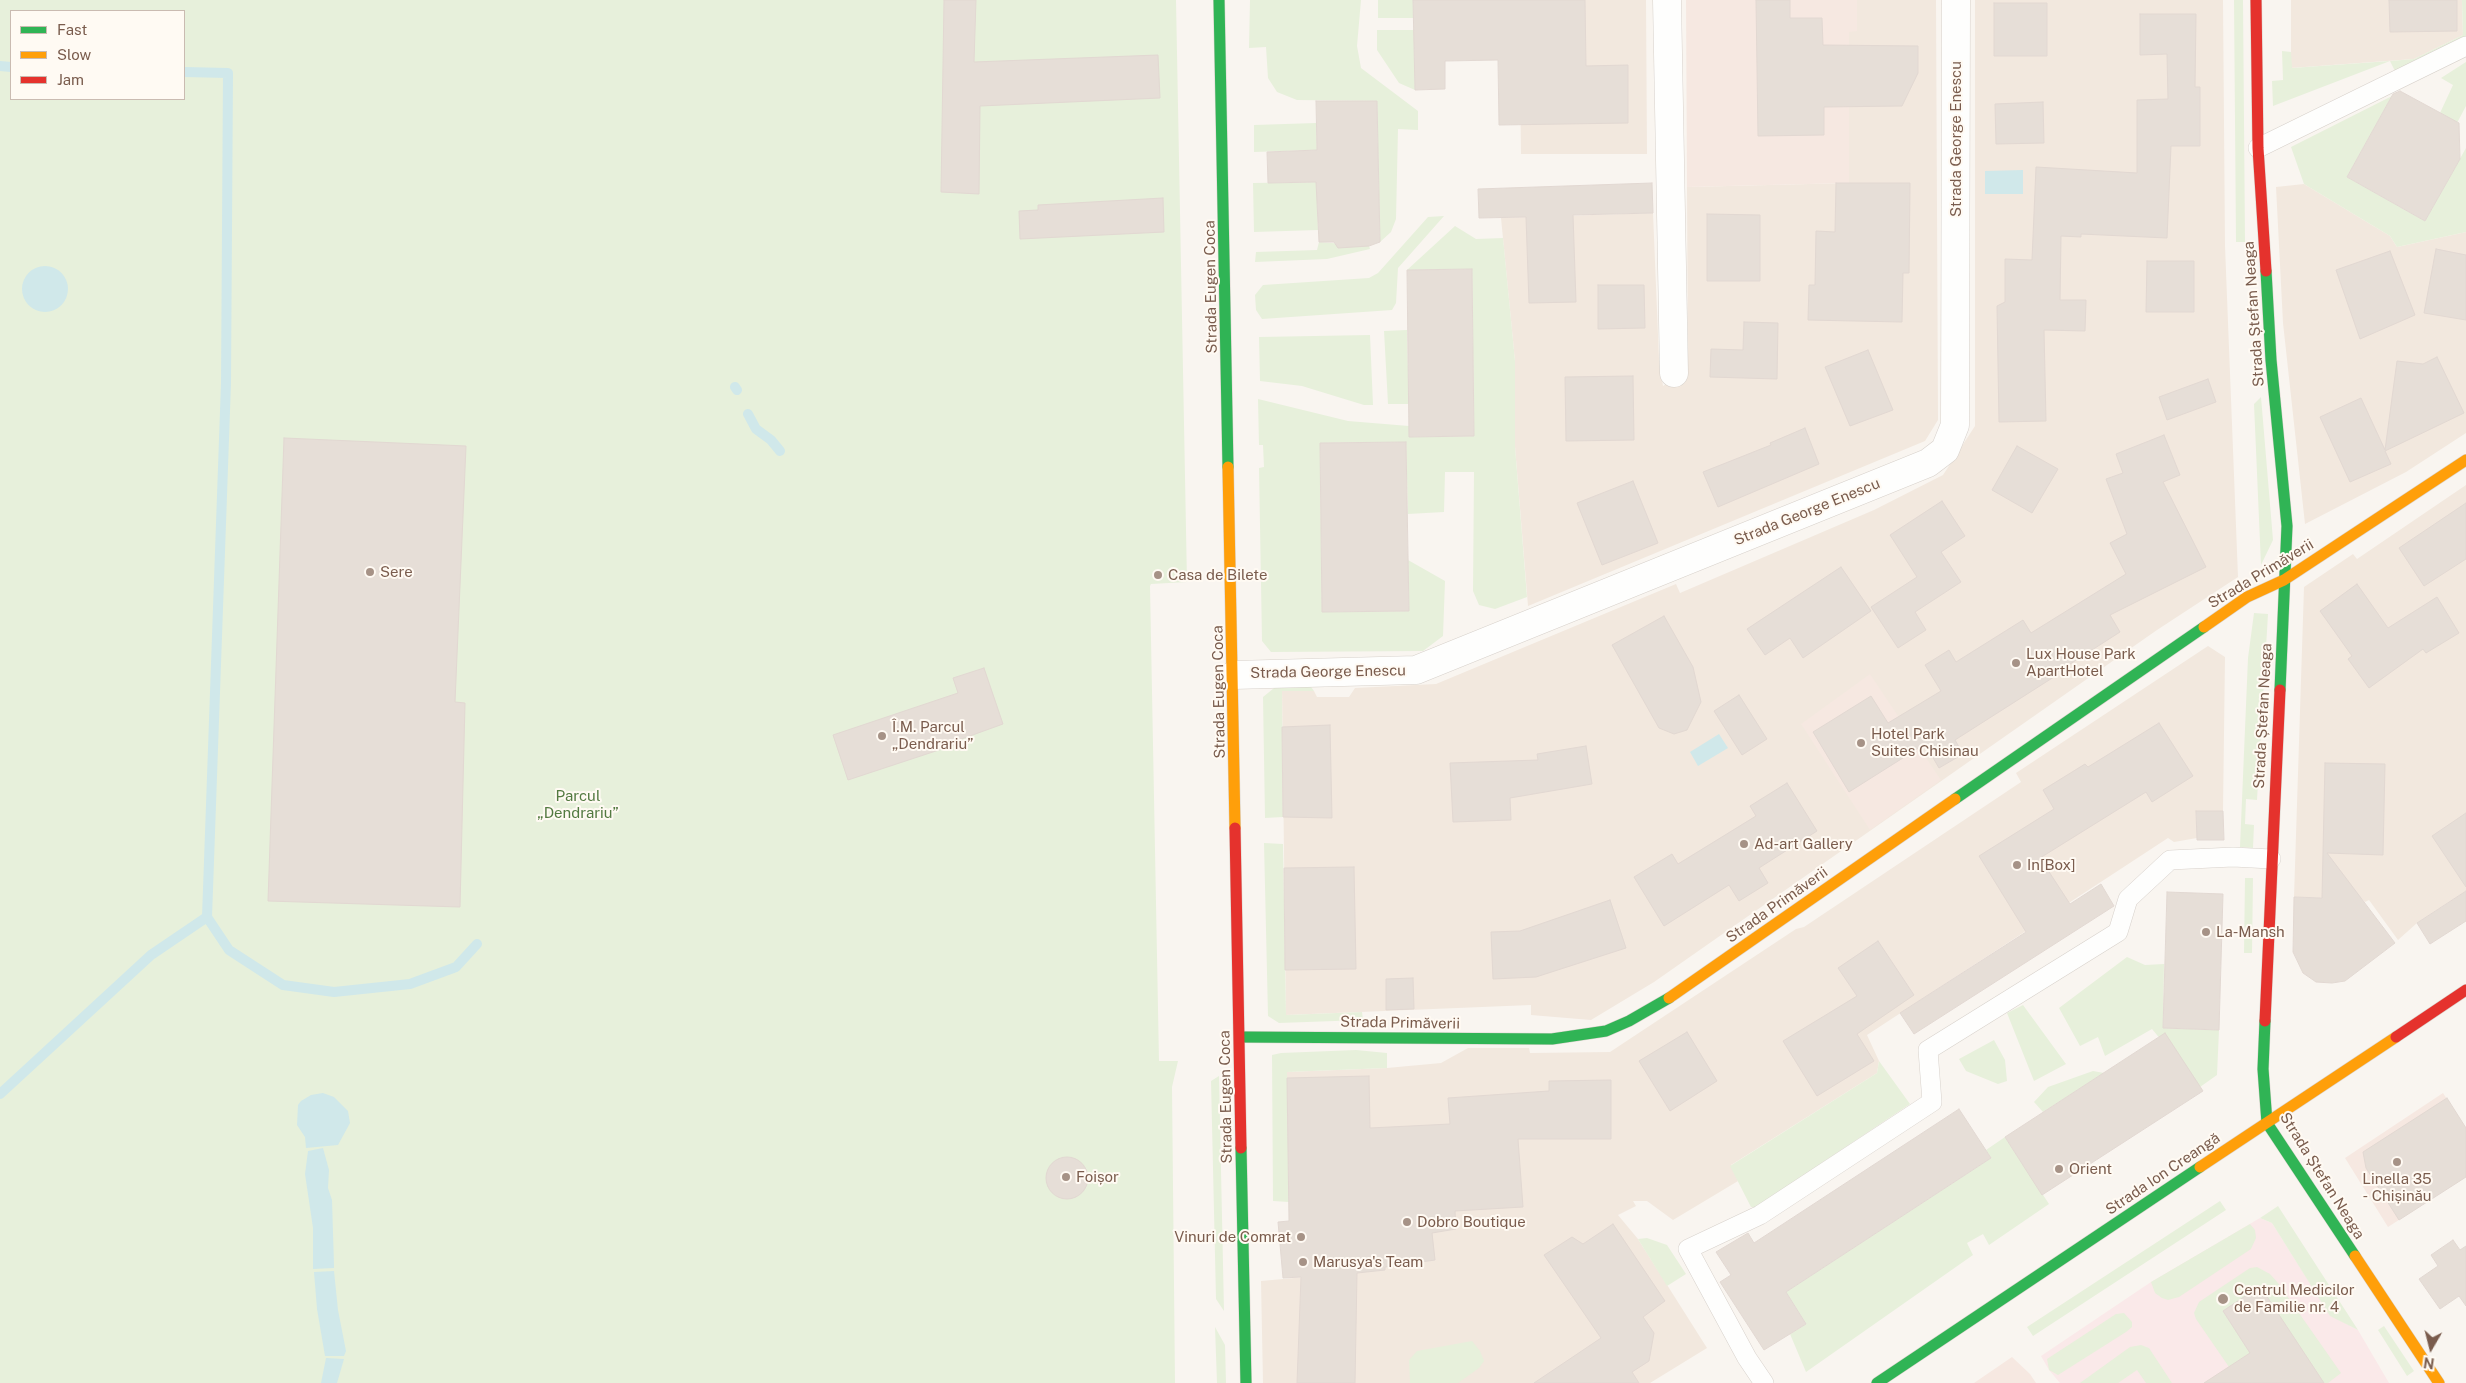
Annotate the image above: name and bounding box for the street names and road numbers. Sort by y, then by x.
street label: Strada George Enescu [1947,61,1965,217]
street label: Strada Eugen Coca [1201,220,1221,354]
street label: Strada Ștefan Neaga [2240,241,2268,387]
street label: Strada George Enescu [1731,474,1883,550]
street label: Strada Primăverii [2205,535,2317,613]
street label: Strada Eugen Coca [1209,625,1229,759]
street label: Strada Ștefan Neaga [2250,643,2276,789]
street label: Strada George Enescu [1250,662,1406,682]
street label: Strada Primăverii [1723,863,1831,947]
street label: Strada Primăverii [1340,1013,1460,1033]
street label: Strada Eugen Coca [1216,1030,1236,1164]
street label: Strada Ștefan Neaga [2276,1109,2368,1243]
street label: Strada Ion Creangă [2102,1129,2224,1219]

